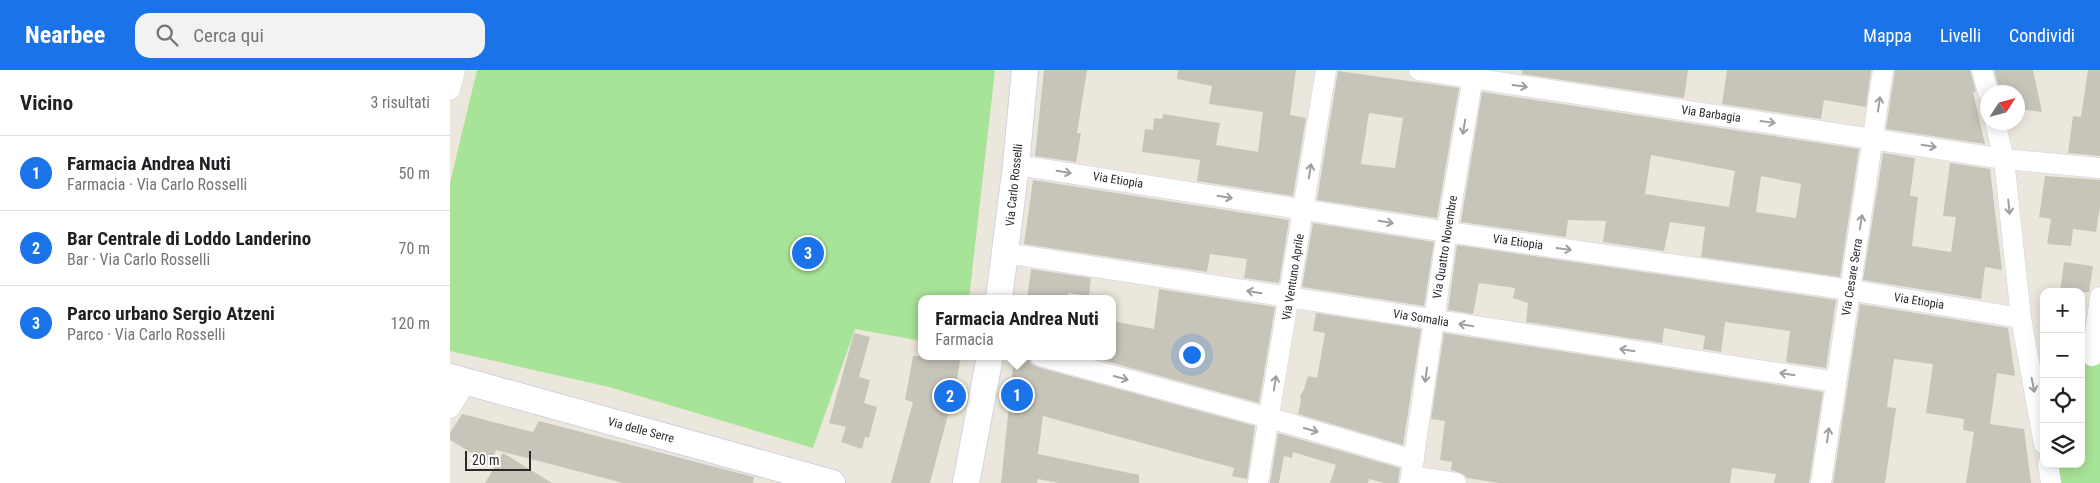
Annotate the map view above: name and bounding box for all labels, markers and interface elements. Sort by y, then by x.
search box [135,13,485,58]
text: Nearbee [25,21,105,49]
icon: search [153,21,181,49]
text: Cerca qui [193,24,264,47]
text: Mappa [1863,25,1912,46]
text: Livelli [1940,25,1981,46]
text: Condividi [2009,25,2075,46]
one-way arrow [1512,82,1528,92]
north arrow [1980,85,2025,130]
text: Vicino [20,91,73,115]
text: 3 risultati [370,93,430,112]
one-way arrow [1874,96,1884,112]
street label: Via Barbagia [1680,103,1742,125]
one-way arrow [1760,117,1776,127]
one-way arrow [1459,119,1469,135]
one-way arrow [1920,142,1936,152]
street label: Via Carlo Rosselli [1003,143,1025,227]
text: Farmacia Andrea Nuti [67,152,231,175]
one-way arrow [1305,163,1315,179]
text: 1 [32,164,40,183]
text: 50 m [398,164,430,183]
one-way arrow [1056,168,1072,178]
street label: Via Etiopia [1092,169,1144,191]
text: Farmacia · Via Carlo Rosselli [67,175,247,194]
one-way arrow [1217,192,1233,202]
street label: Via Quattro Novembre [1430,194,1460,300]
one-way arrow [2004,199,2014,215]
one-way arrow [1856,215,1866,231]
one-way arrow [1377,217,1393,227]
text: Bar Centrale di Loddo Landerino [67,227,311,250]
street label: Via Ventuno Aprile [1279,232,1307,321]
street label: Via Etiopia [1492,232,1544,252]
pin: 3 [792,234,824,272]
street label: Via Cesare Serra [1839,237,1865,317]
text: 2 [32,239,40,258]
text: 70 m [398,239,430,258]
one-way arrow [1555,244,1571,254]
text: Bar · Via Carlo Rosselli [67,250,210,269]
one-way arrow [1246,287,1262,297]
map controls [2040,288,2085,468]
button: + [2040,288,2085,333]
street label: Via Etiopia [1893,290,1945,312]
popup [918,295,1116,360]
text: Parco urbano Sergio Atzeni [67,302,275,325]
text: Farmacia Andrea Nuti [935,307,1099,330]
street label: Via Somalia [1392,307,1450,329]
text: 3 [32,314,40,333]
text: 120 m [391,314,430,333]
one-way arrow [1458,320,1474,330]
text: Parco · Via Carlo Rosselli [67,325,225,344]
text: Farmacia [935,330,994,349]
button: − [2040,333,2085,378]
your location [1179,342,1205,368]
one-way arrow [1619,344,1635,354]
one-way arrow [1421,366,1431,382]
one-way arrow [1780,369,1796,379]
one-way arrow [1112,374,1128,383]
pin: 1 [1001,376,1033,414]
one-way arrow [1271,376,1281,392]
pin: 2 [934,377,966,415]
one-way arrow [2028,377,2038,393]
button: locate [2040,378,2085,423]
street label: Via delle Serre [606,414,676,446]
button: layers [2040,423,2085,468]
one-way arrow [1303,426,1319,436]
one-way arrow [1823,427,1833,443]
scale bar [465,448,531,471]
text: 20 m [472,452,500,468]

